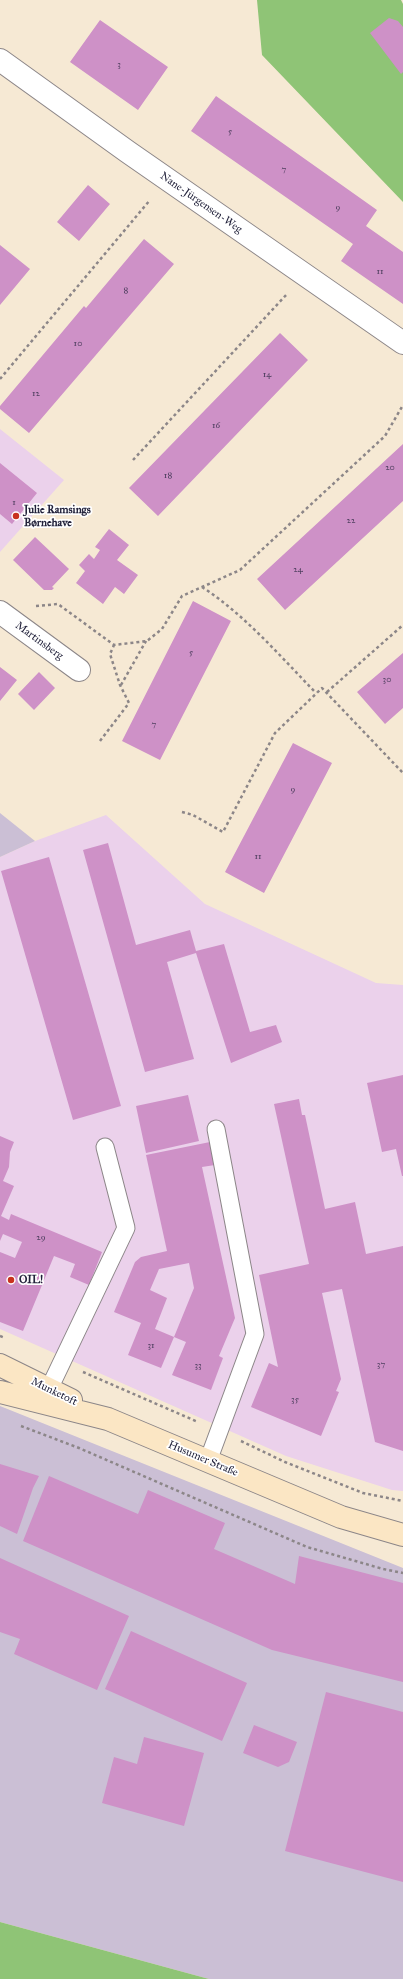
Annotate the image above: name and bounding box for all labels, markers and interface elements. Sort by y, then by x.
house number: 3 [117,60,121,70]
house number: 5 [228,127,232,137]
house number: 7 [282,165,286,175]
street label: Nane-Jürgensen-Weg [157,170,245,236]
house number: 9 [336,203,340,213]
house number: 11 [376,267,384,277]
house number: 8 [124,286,128,296]
house number: 10 [74,339,82,349]
house number: 14 [263,370,271,380]
house number: 12 [32,389,40,399]
house number: 16 [212,421,220,431]
house number: 20 [385,463,395,473]
house number: 18 [164,471,172,481]
house number: 1 [12,498,16,508]
place label: Julie Ramsings Børnehave [24,503,91,529]
marker: Julie Ramsings Børnehave [11,511,21,521]
house number: 22 [347,516,355,526]
house number: 24 [293,565,303,575]
street label: Martinsberg [12,619,66,663]
house number: 5 [189,648,193,658]
house number: 30 [383,675,391,685]
house number: 7 [152,720,156,730]
house number: 9 [291,785,295,795]
house number: 11 [254,852,262,862]
house number: 29 [36,1233,46,1243]
place label: OIL! [19,1273,43,1287]
marker: OIL! [6,1275,16,1285]
house number: 31 [147,1341,155,1351]
house number: 37 [377,1360,385,1370]
house number: 33 [194,1361,202,1371]
street label: Munketoft [29,1375,79,1409]
house number: 35 [291,1395,299,1405]
street label: Husumer Straße [166,1438,240,1480]

